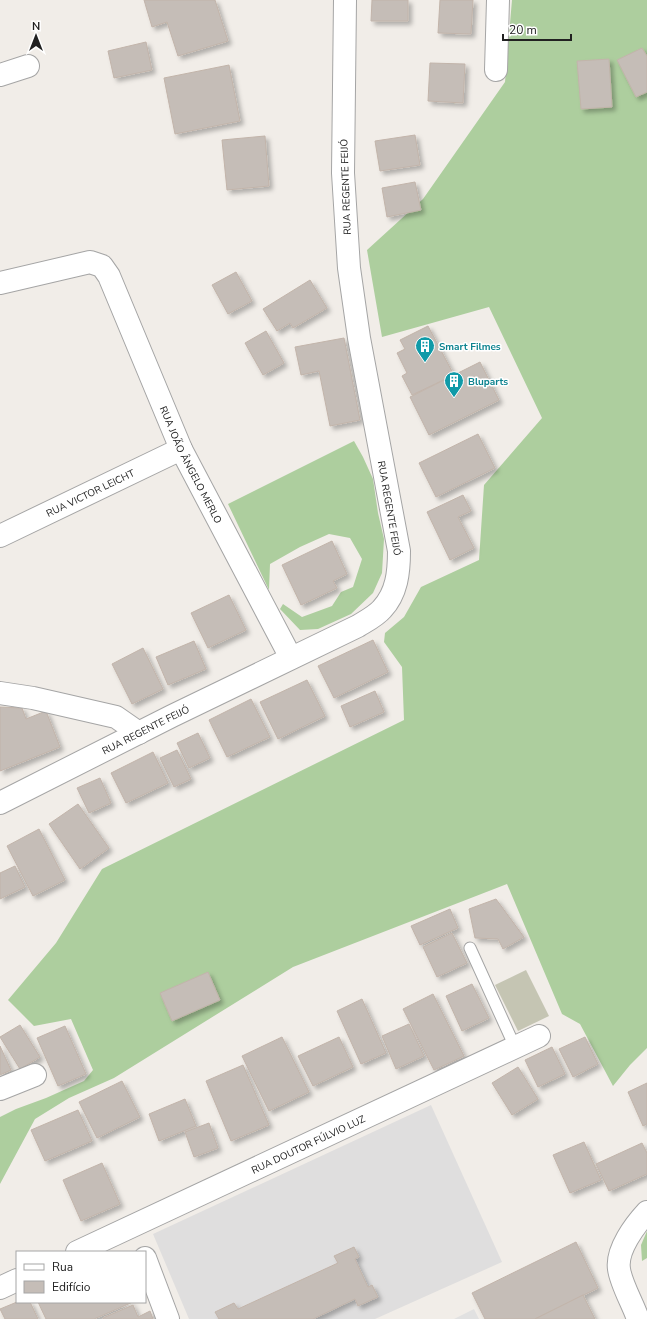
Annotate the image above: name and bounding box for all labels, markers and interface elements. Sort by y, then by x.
north arrow [16,16,56,56]
scale bar [503,16,571,42]
text: N [32,19,40,34]
text: 20 m [509,22,537,38]
street label: RUA REGENTE FEIJÓ [337,138,355,235]
building icon: Smart Filmes [414,335,436,363]
place label: Smart Filmes [439,340,501,354]
building icon: Bluparts [443,370,465,398]
place label: Bluparts [468,375,508,389]
street label: RUA JOÃO ÂNGELO MERLO [156,404,225,526]
street label: RUA REGENTE FEIJÓ [374,460,404,557]
street label: RUA VICTOR LEICHT [44,466,137,521]
street label: RUA REGENTE FEIJÓ [100,702,192,758]
street label: RUA DOUTOR FÚLVIO LUZ [249,1112,368,1178]
legend [16,1251,146,1303]
text: Rua [52,1259,73,1275]
text: Edifício [52,1279,91,1295]

